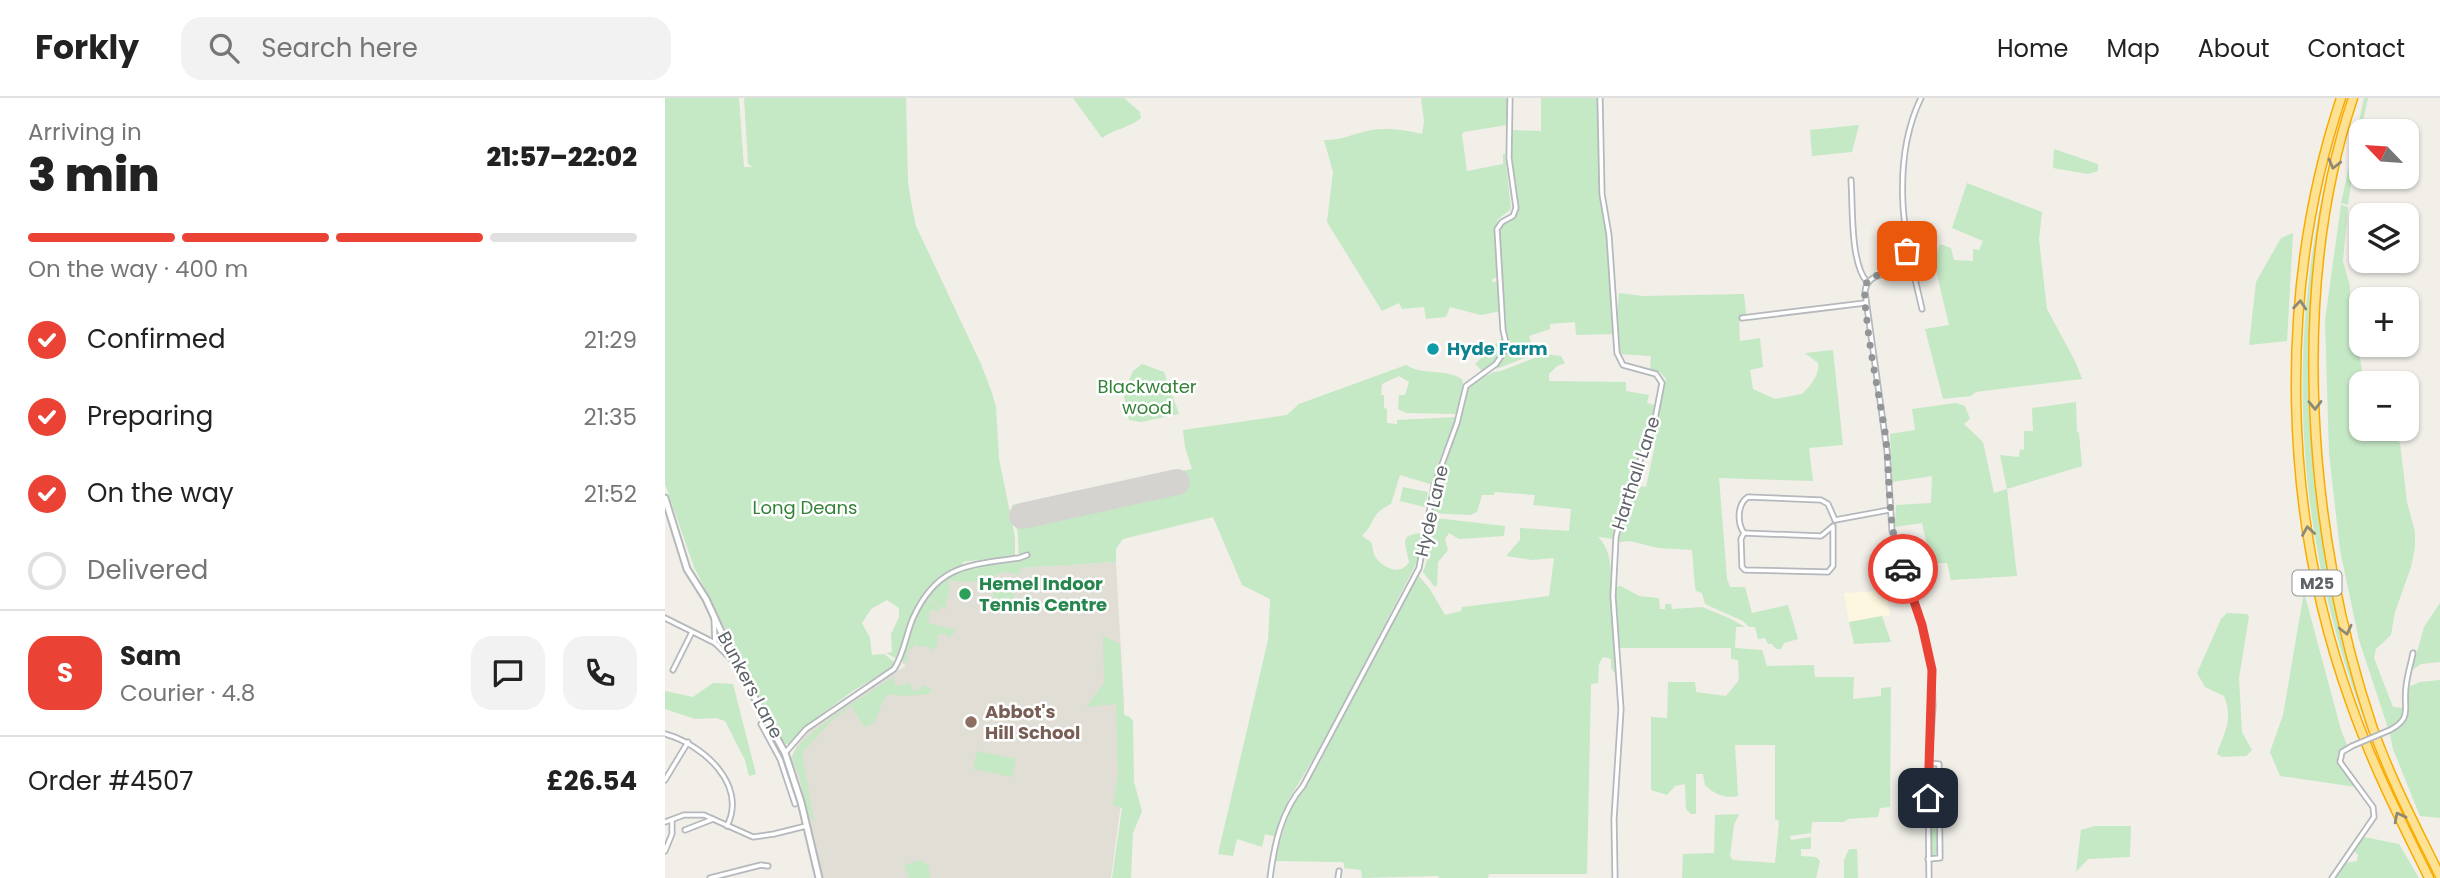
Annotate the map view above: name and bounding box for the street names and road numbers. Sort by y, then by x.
street label: Harthall Lane [1605,413,1666,533]
street label: Hyde Lane [1409,463,1454,559]
road number: M25 [2293,570,2341,596]
street label: Bunkers Lane [712,627,789,743]

